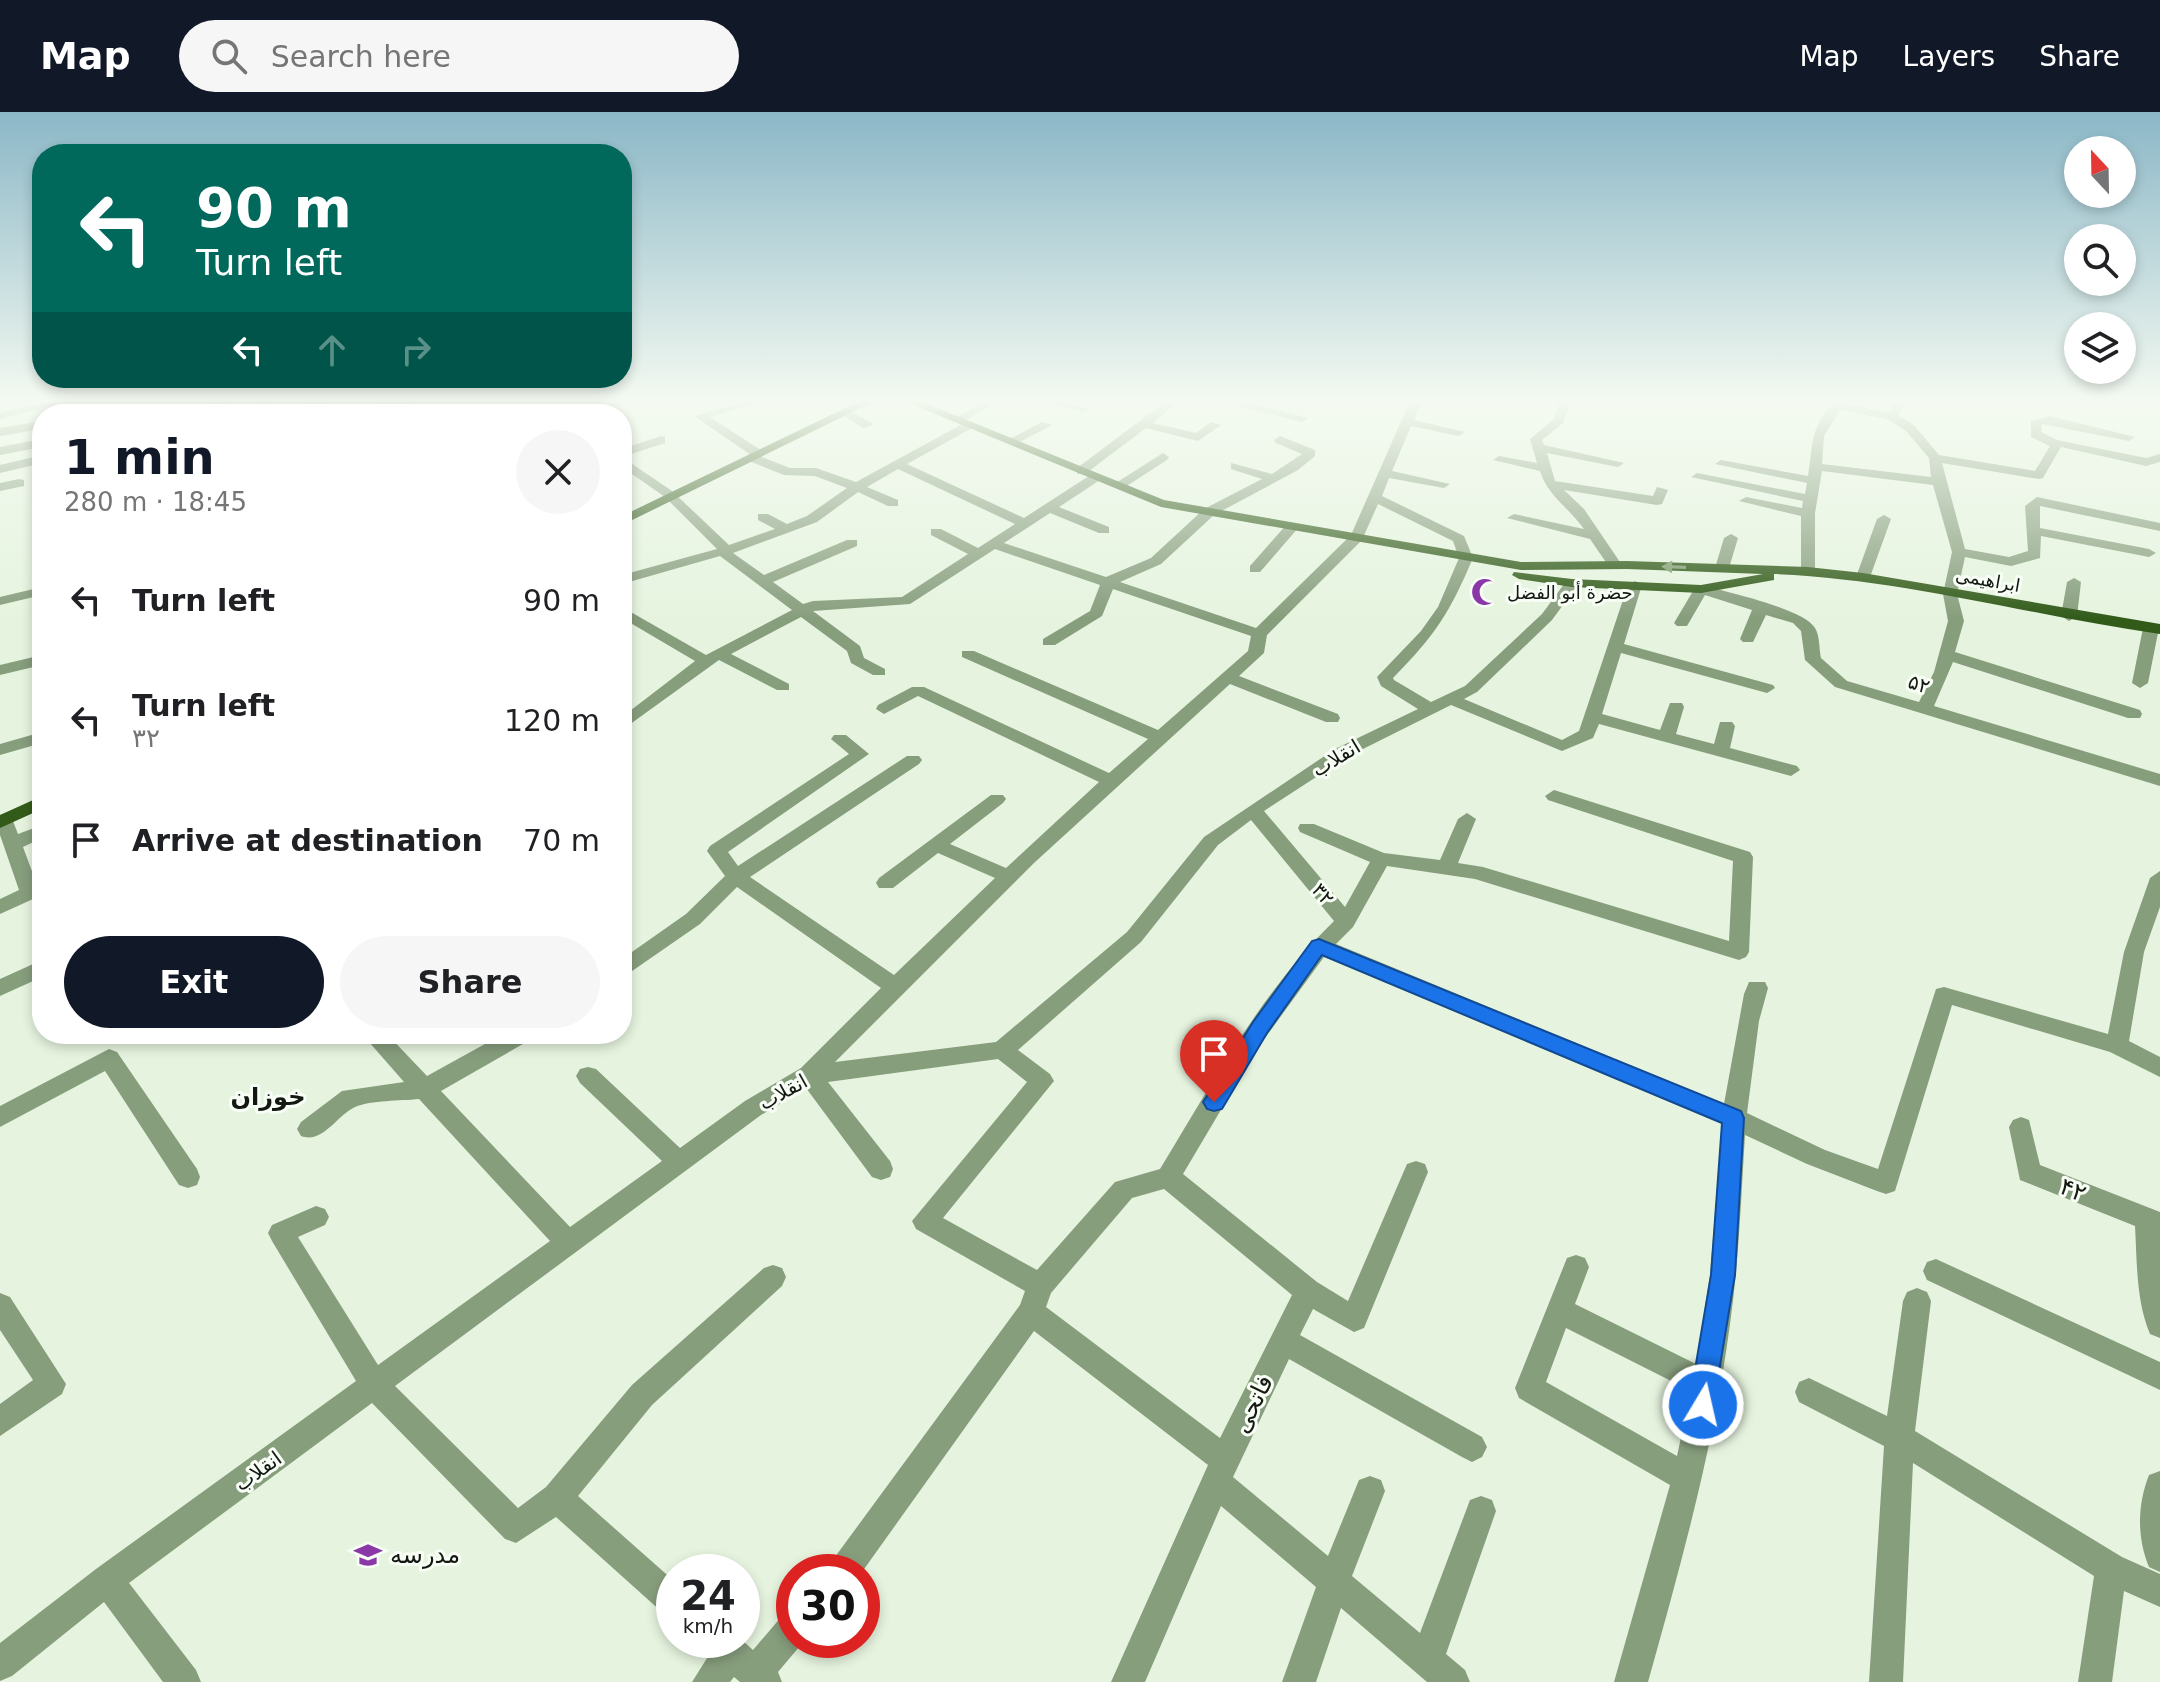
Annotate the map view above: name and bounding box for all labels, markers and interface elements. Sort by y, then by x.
search box [179,20,739,92]
text: Map [40,34,131,78]
icon: search [207,34,251,78]
text: Search here [271,39,451,74]
text: Map [1799,40,1859,73]
text: Layers [1903,40,1995,73]
text: Share [2039,40,2120,73]
north arrow [2064,136,2136,208]
map controls [2064,136,2136,384]
text: 90 m [196,175,352,240]
icon: left [64,176,168,280]
button: search [2064,224,2136,296]
text: Turn left [196,242,342,283]
button: layers [2064,312,2136,384]
icon: left [226,328,270,372]
icon: ahead [310,328,354,372]
icon: right [394,328,438,372]
text: 1 min [64,429,215,485]
button: close [516,430,600,514]
text: 280 m · 18:45 [64,487,247,517]
one-way arrow [1661,560,1686,573]
street label: ابراهیمی [1954,564,2022,597]
mosque icon: حضرة أبو الفضل [1470,577,1500,607]
icon: left [64,578,108,622]
place label: حضرة أبو الفضل [1507,581,1633,604]
text: Turn left [132,583,275,618]
text: 90 m [523,583,600,618]
street label: ۵۲ [1905,669,1933,699]
text: Turn left [132,688,275,723]
icon: left [64,698,108,742]
text: 120 m [504,703,600,738]
text: ۳۲ [132,723,160,753]
street label: انقلاب [1308,734,1364,782]
icon: arrive [64,818,108,862]
text: Arrive at destination [132,823,483,858]
text: 70 m [523,823,600,858]
street label: ۳۲ [1307,878,1339,910]
button: Exit [64,936,324,1028]
button: Share [340,936,600,1028]
pin [1180,1020,1248,1102]
icon: arrive [1192,1032,1236,1076]
street label: انقلاب [754,1069,812,1115]
district label: خوزان [231,1083,305,1111]
street label: ۴۲ [2056,1172,2090,1208]
position arrow [1661,1363,1745,1447]
street label: فاتحی [1227,1370,1279,1438]
street label: انقلاب [230,1446,286,1496]
school or university icon: مدرسه [353,1540,383,1570]
place label: مدرسه [390,1541,460,1569]
speed limit sign: 30 [776,1554,880,1658]
text: 24 [680,1573,736,1619]
text: km/h [683,1614,733,1638]

